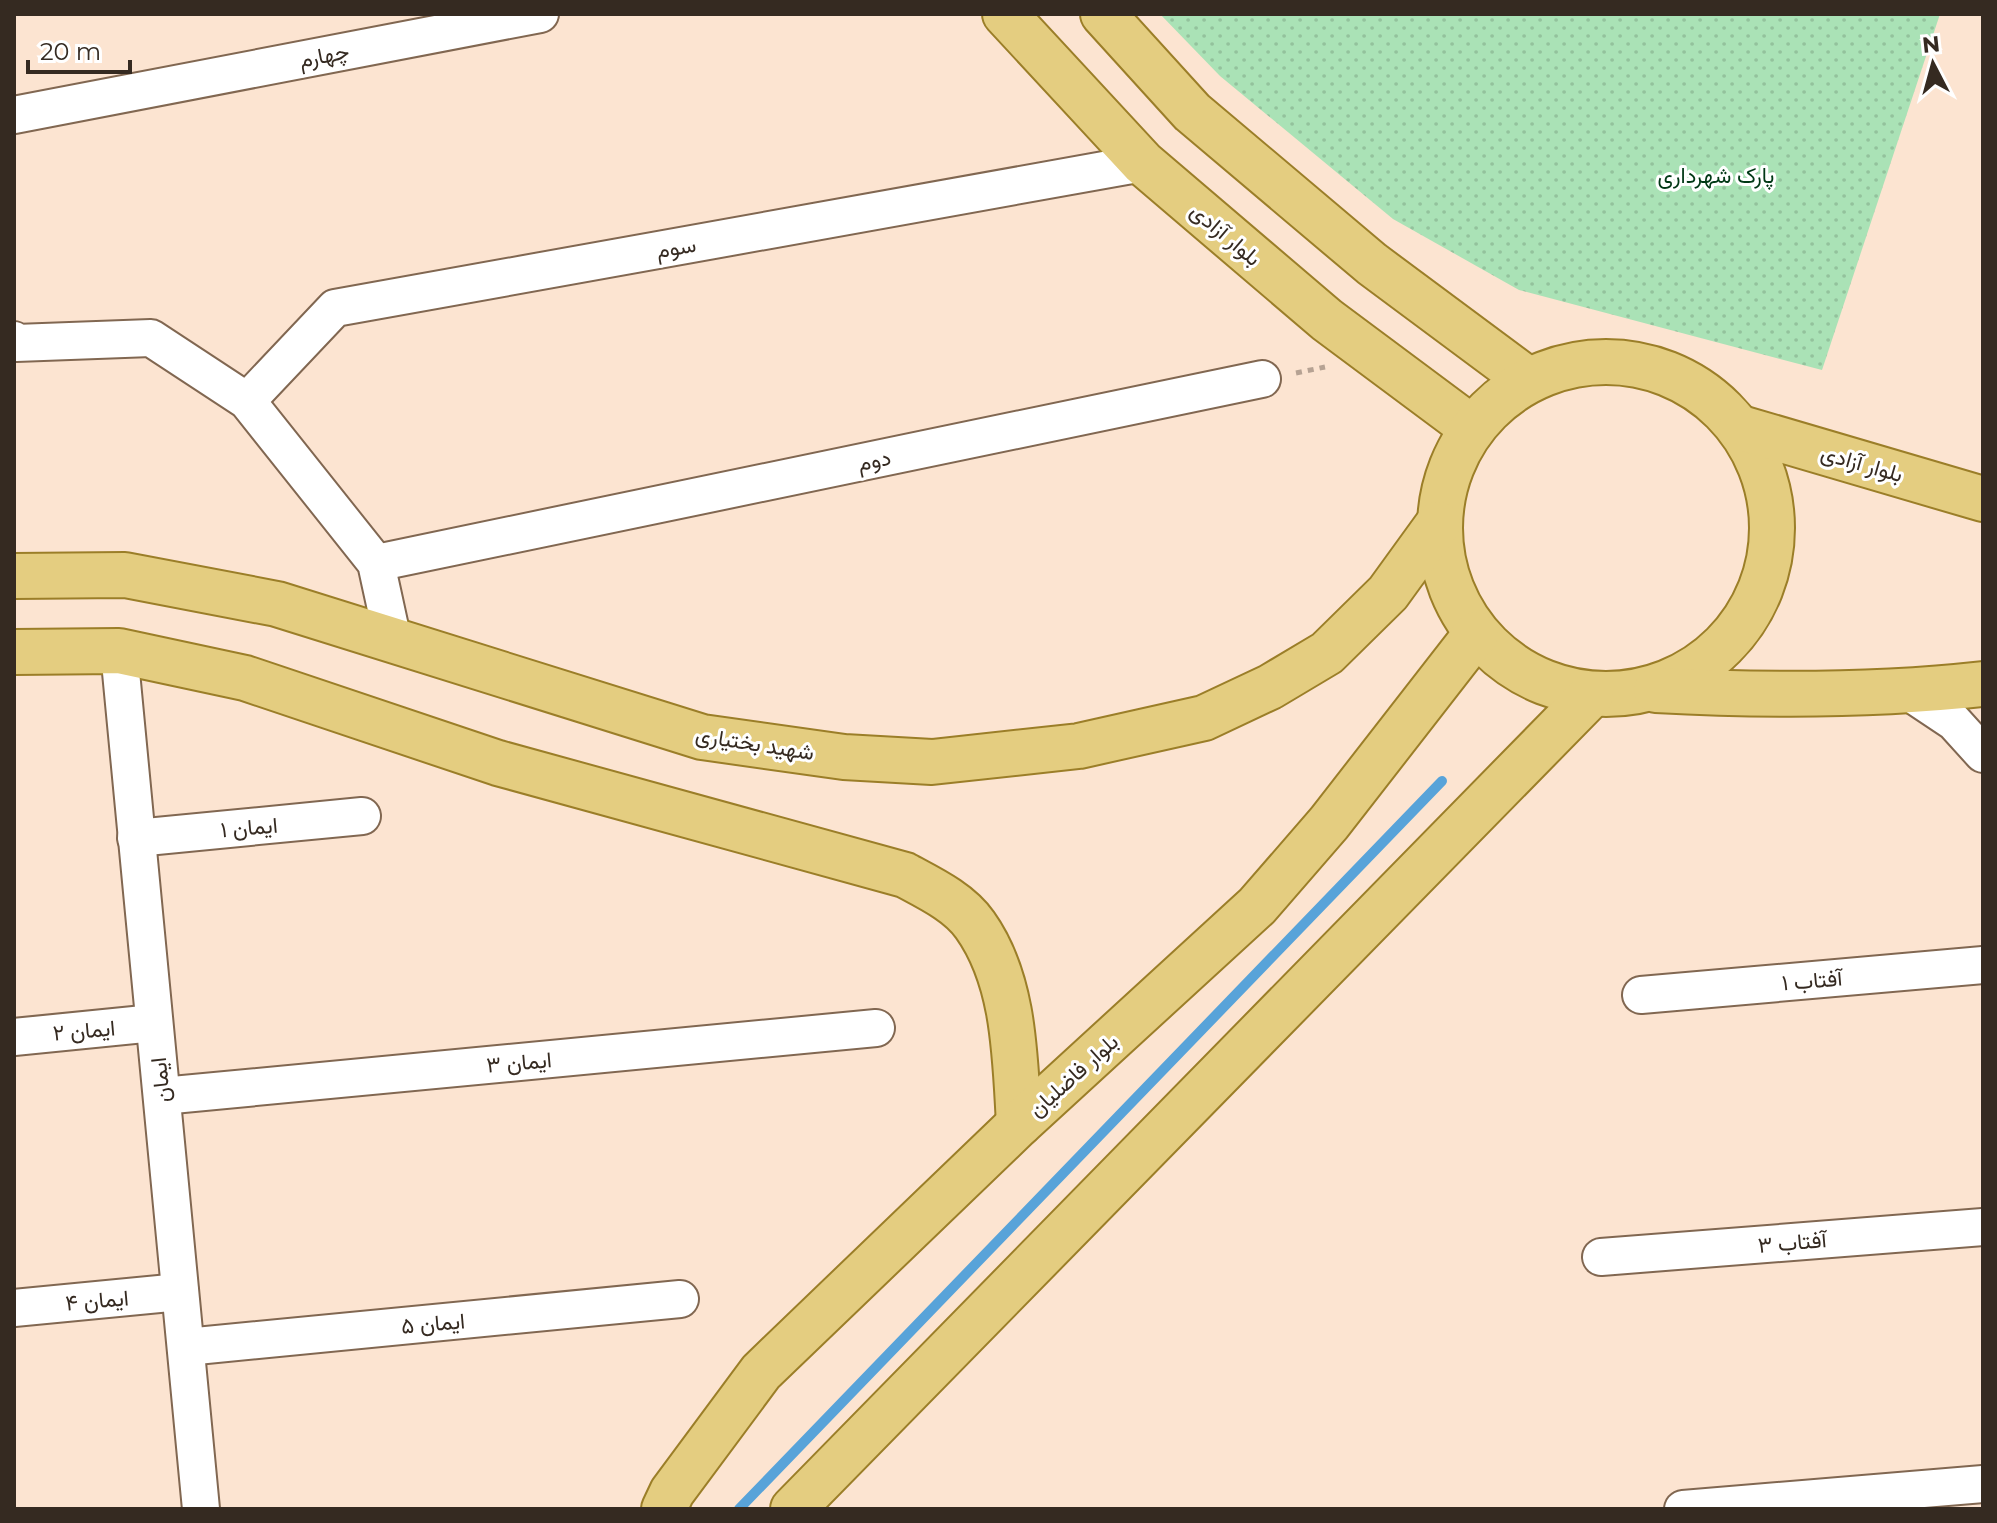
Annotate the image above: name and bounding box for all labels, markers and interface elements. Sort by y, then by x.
scale bar [28,24,130,74]
north arrow [1893,24,1973,104]
text: N [1921,30,1941,59]
text: 20 m [40,37,101,66]
street label: چهارم [297,37,352,75]
park label: پارک شهرداری [1658,162,1774,190]
street label: بلوار آزادی [1185,197,1267,272]
street label: سوم [654,231,698,265]
street label: بلوار آزادی [1818,439,1906,488]
street label: دوم [855,444,893,478]
street label: شهید بختیاری [694,721,816,766]
street label: ایمان ۱ [219,812,279,843]
street label: آفتاب ۱ [1781,964,1845,997]
street label: ایمان ۲ [52,1014,116,1047]
street label: بلوار فاضلیان [1023,1028,1124,1123]
street label: ایمان ۳ [485,1046,553,1079]
street label: ایمان [145,1056,176,1104]
street label: آفتاب ۳ [1757,1226,1829,1259]
street label: ایمان ۴ [64,1284,130,1317]
street label: ایمان ۵ [400,1307,466,1340]

